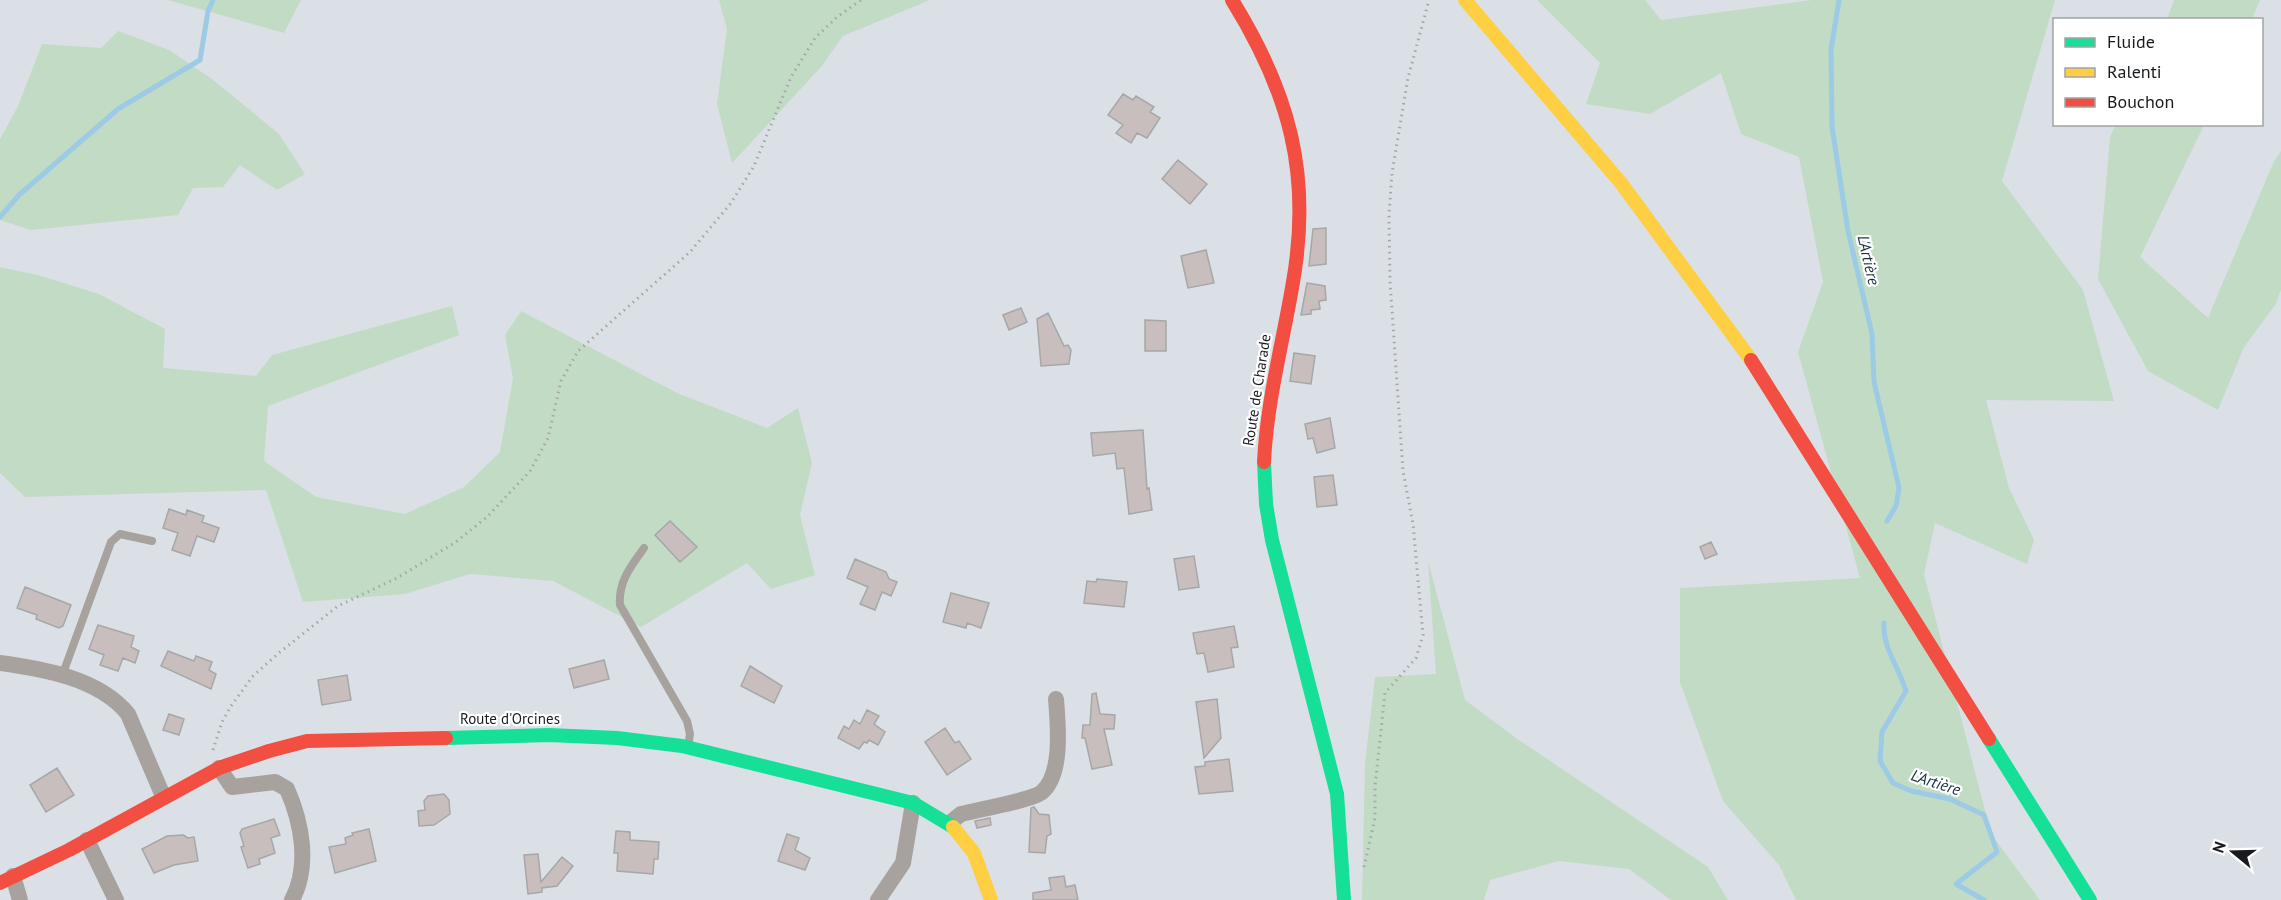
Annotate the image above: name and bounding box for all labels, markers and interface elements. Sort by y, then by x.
legend [2053,18,2263,126]
text: Fluide [2107,30,2155,53]
text: Ralenti [2107,60,2162,83]
text: Bouchon [2107,90,2174,113]
water label: L'Artière [1854,233,1885,288]
street label: Route de Charade [1238,333,1275,447]
street label: Route d'Orcines [460,709,560,728]
water label: L'Artière [1909,765,1964,800]
north arrow [2203,822,2263,882]
text: N [2208,839,2230,855]

